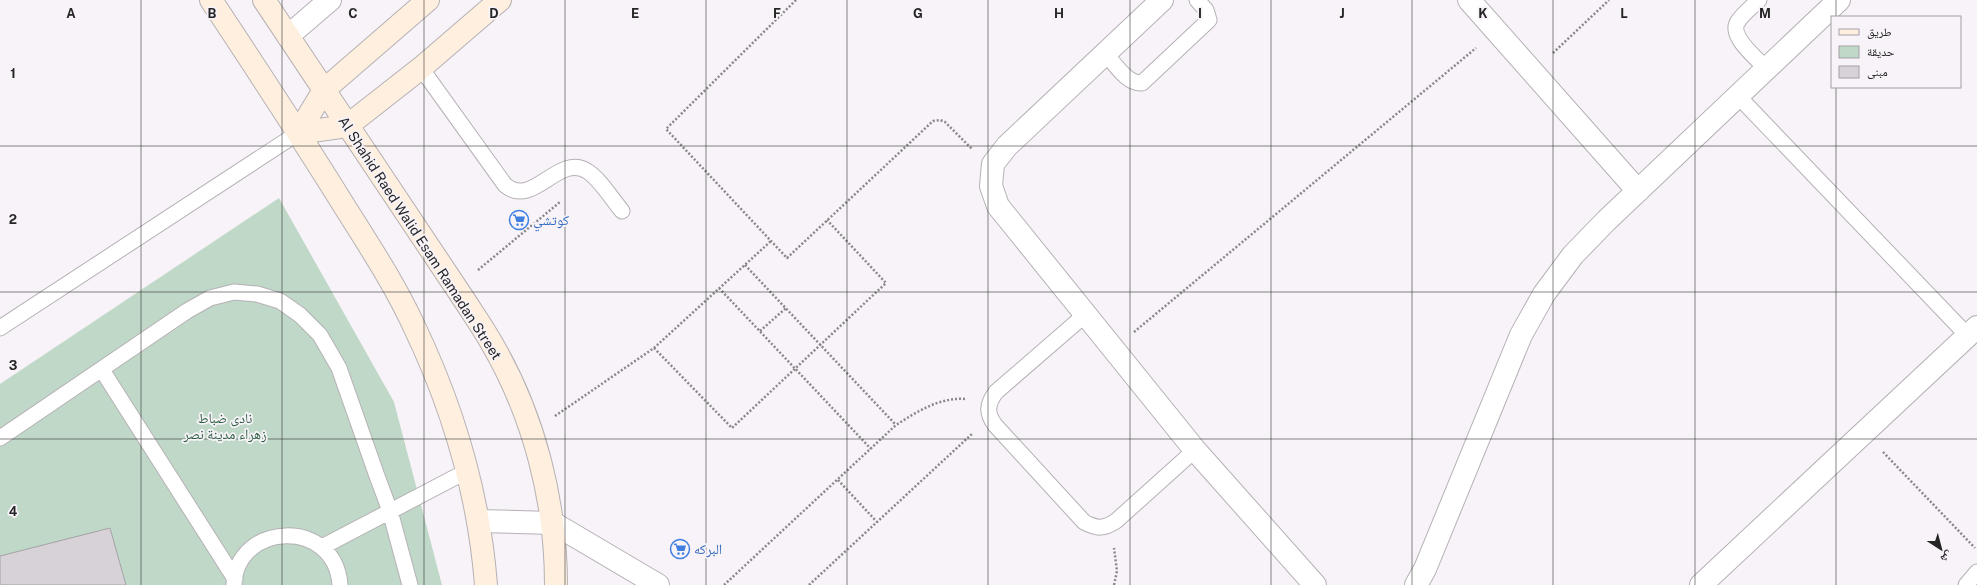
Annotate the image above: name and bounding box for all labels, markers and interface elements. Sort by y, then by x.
text: A [66,6,76,21]
text: B [208,6,217,21]
text: C [348,6,358,21]
text: D [489,6,499,21]
text: E [631,6,639,21]
text: F [773,6,781,21]
text: G [913,6,923,21]
text: H [1054,6,1064,21]
text: I [1198,6,1202,21]
text: J [1339,6,1345,21]
text: K [1478,6,1488,21]
text: L [1620,6,1628,21]
text: M [1759,6,1771,21]
legend [1831,16,1961,88]
text: طريق [1867,25,1892,39]
text: حديقة [1867,45,1895,59]
text: مبنى [1867,65,1888,79]
text: 1 [10,66,16,81]
street label: Al Shahid Raed Walid Esam Ramadan Street [335,113,505,363]
supermarket icon: كوتشي [508,209,530,231]
text: 2 [9,212,17,227]
place label: كوتشي [533,212,569,232]
text: 3 [9,358,18,373]
park label: نادى ضباط زهراء مدينة نصر [182,410,267,443]
text: 4 [9,504,18,519]
north arrow [1921,529,1961,569]
supermarket icon: البركه [669,538,691,560]
place label: البركه [694,541,722,558]
text: ش [1937,547,1955,566]

